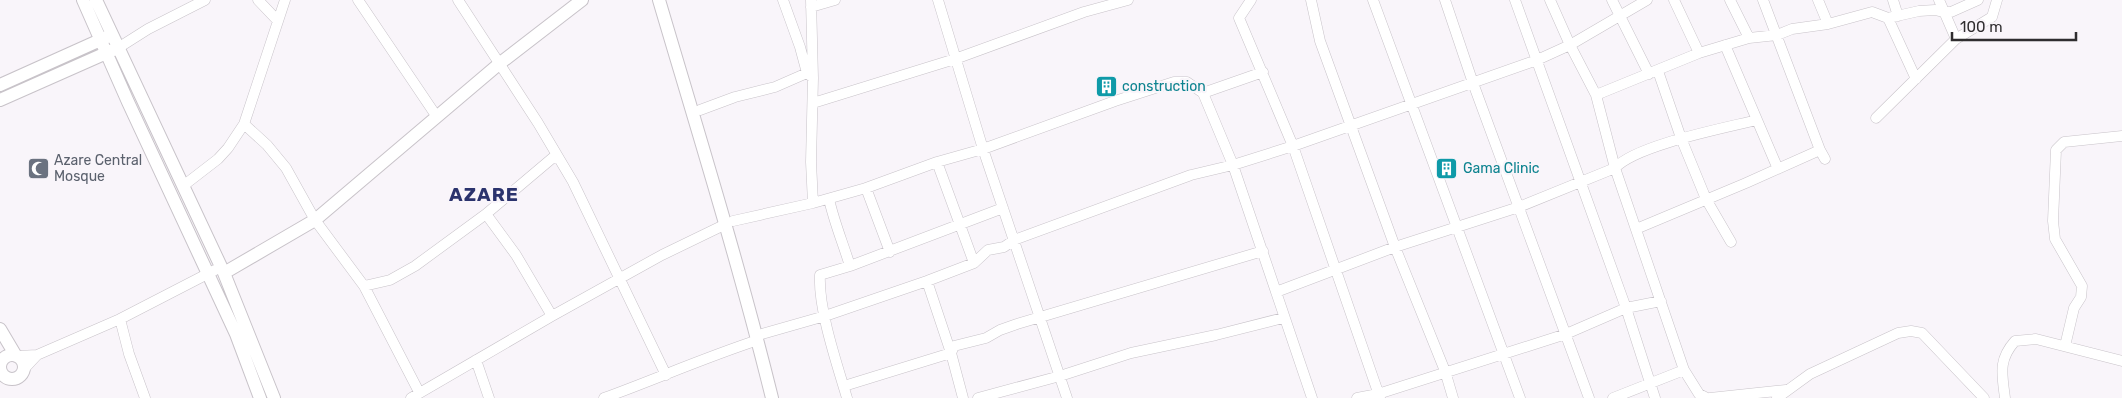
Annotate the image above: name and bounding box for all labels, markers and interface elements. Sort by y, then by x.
scale bar [1952,10,2076,42]
text: 100 m [1960,18,2002,36]
building icon: construction [1094,74,1118,98]
place label: construction [1122,78,1206,95]
place label: Azare Central Mosque [54,152,142,185]
mosque icon: Azare Central Mosque [26,156,50,180]
building icon: Gama Clinic [1435,156,1459,180]
place label: Gama Clinic [1463,160,1540,177]
district label: AZARE [449,183,519,206]

